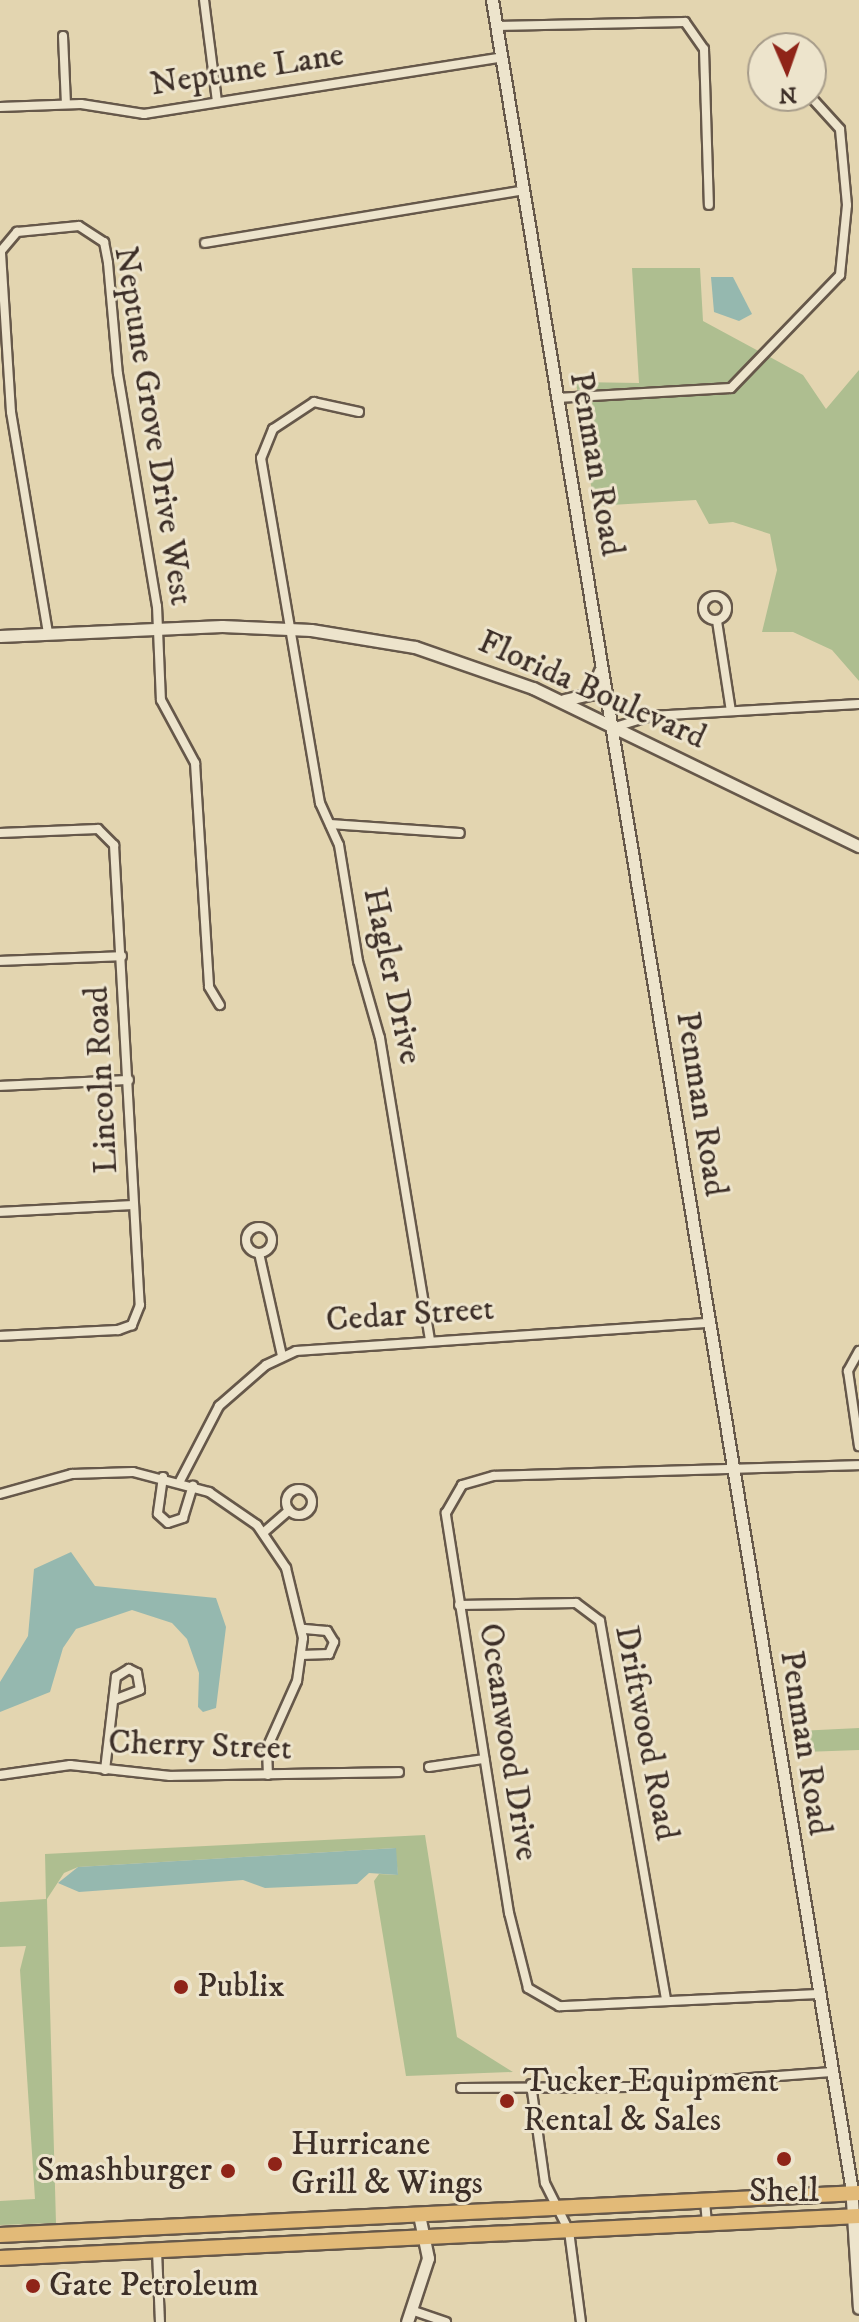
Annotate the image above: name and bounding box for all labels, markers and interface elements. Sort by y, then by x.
north arrow [747,32,827,112]
street label: Neptune Lane [147,35,347,105]
text: N [778,81,797,108]
street label: Neptune Grove Drive West [104,244,202,608]
street label: Penman Road [560,369,632,559]
street label: Florida Boulevard [472,622,712,758]
street label: Hagler Drive [353,884,431,1068]
street label: Lincoln Road [77,985,127,1175]
street label: Penman Road [666,1009,736,1199]
street label: Cedar Street [325,1289,495,1341]
street label: Oceanwood Drive [469,1620,547,1864]
street label: Driftwood Road [605,1622,687,1844]
street label: Penman Road [770,1648,840,1838]
street label: Cherry Street [108,1722,292,1770]
place label: Publix [197,1967,285,2007]
marker: Publix [172,1978,190,1996]
place label: Tucker Equipment Rental & Sales [523,2061,779,2140]
marker: Tucker Equipment Rental & Sales [498,2092,516,2110]
place label: Hurricane Grill & Wings [291,2124,483,2204]
marker: Shell [775,2150,793,2168]
place label: Smashburger [37,2151,212,2191]
marker: Hurricane Grill & Wings [266,2155,284,2173]
marker: Smashburger [219,2162,237,2180]
place label: Shell [749,2172,819,2212]
place label: Gate Petroleum [49,2266,259,2306]
marker: Gate Petroleum [24,2277,42,2295]

